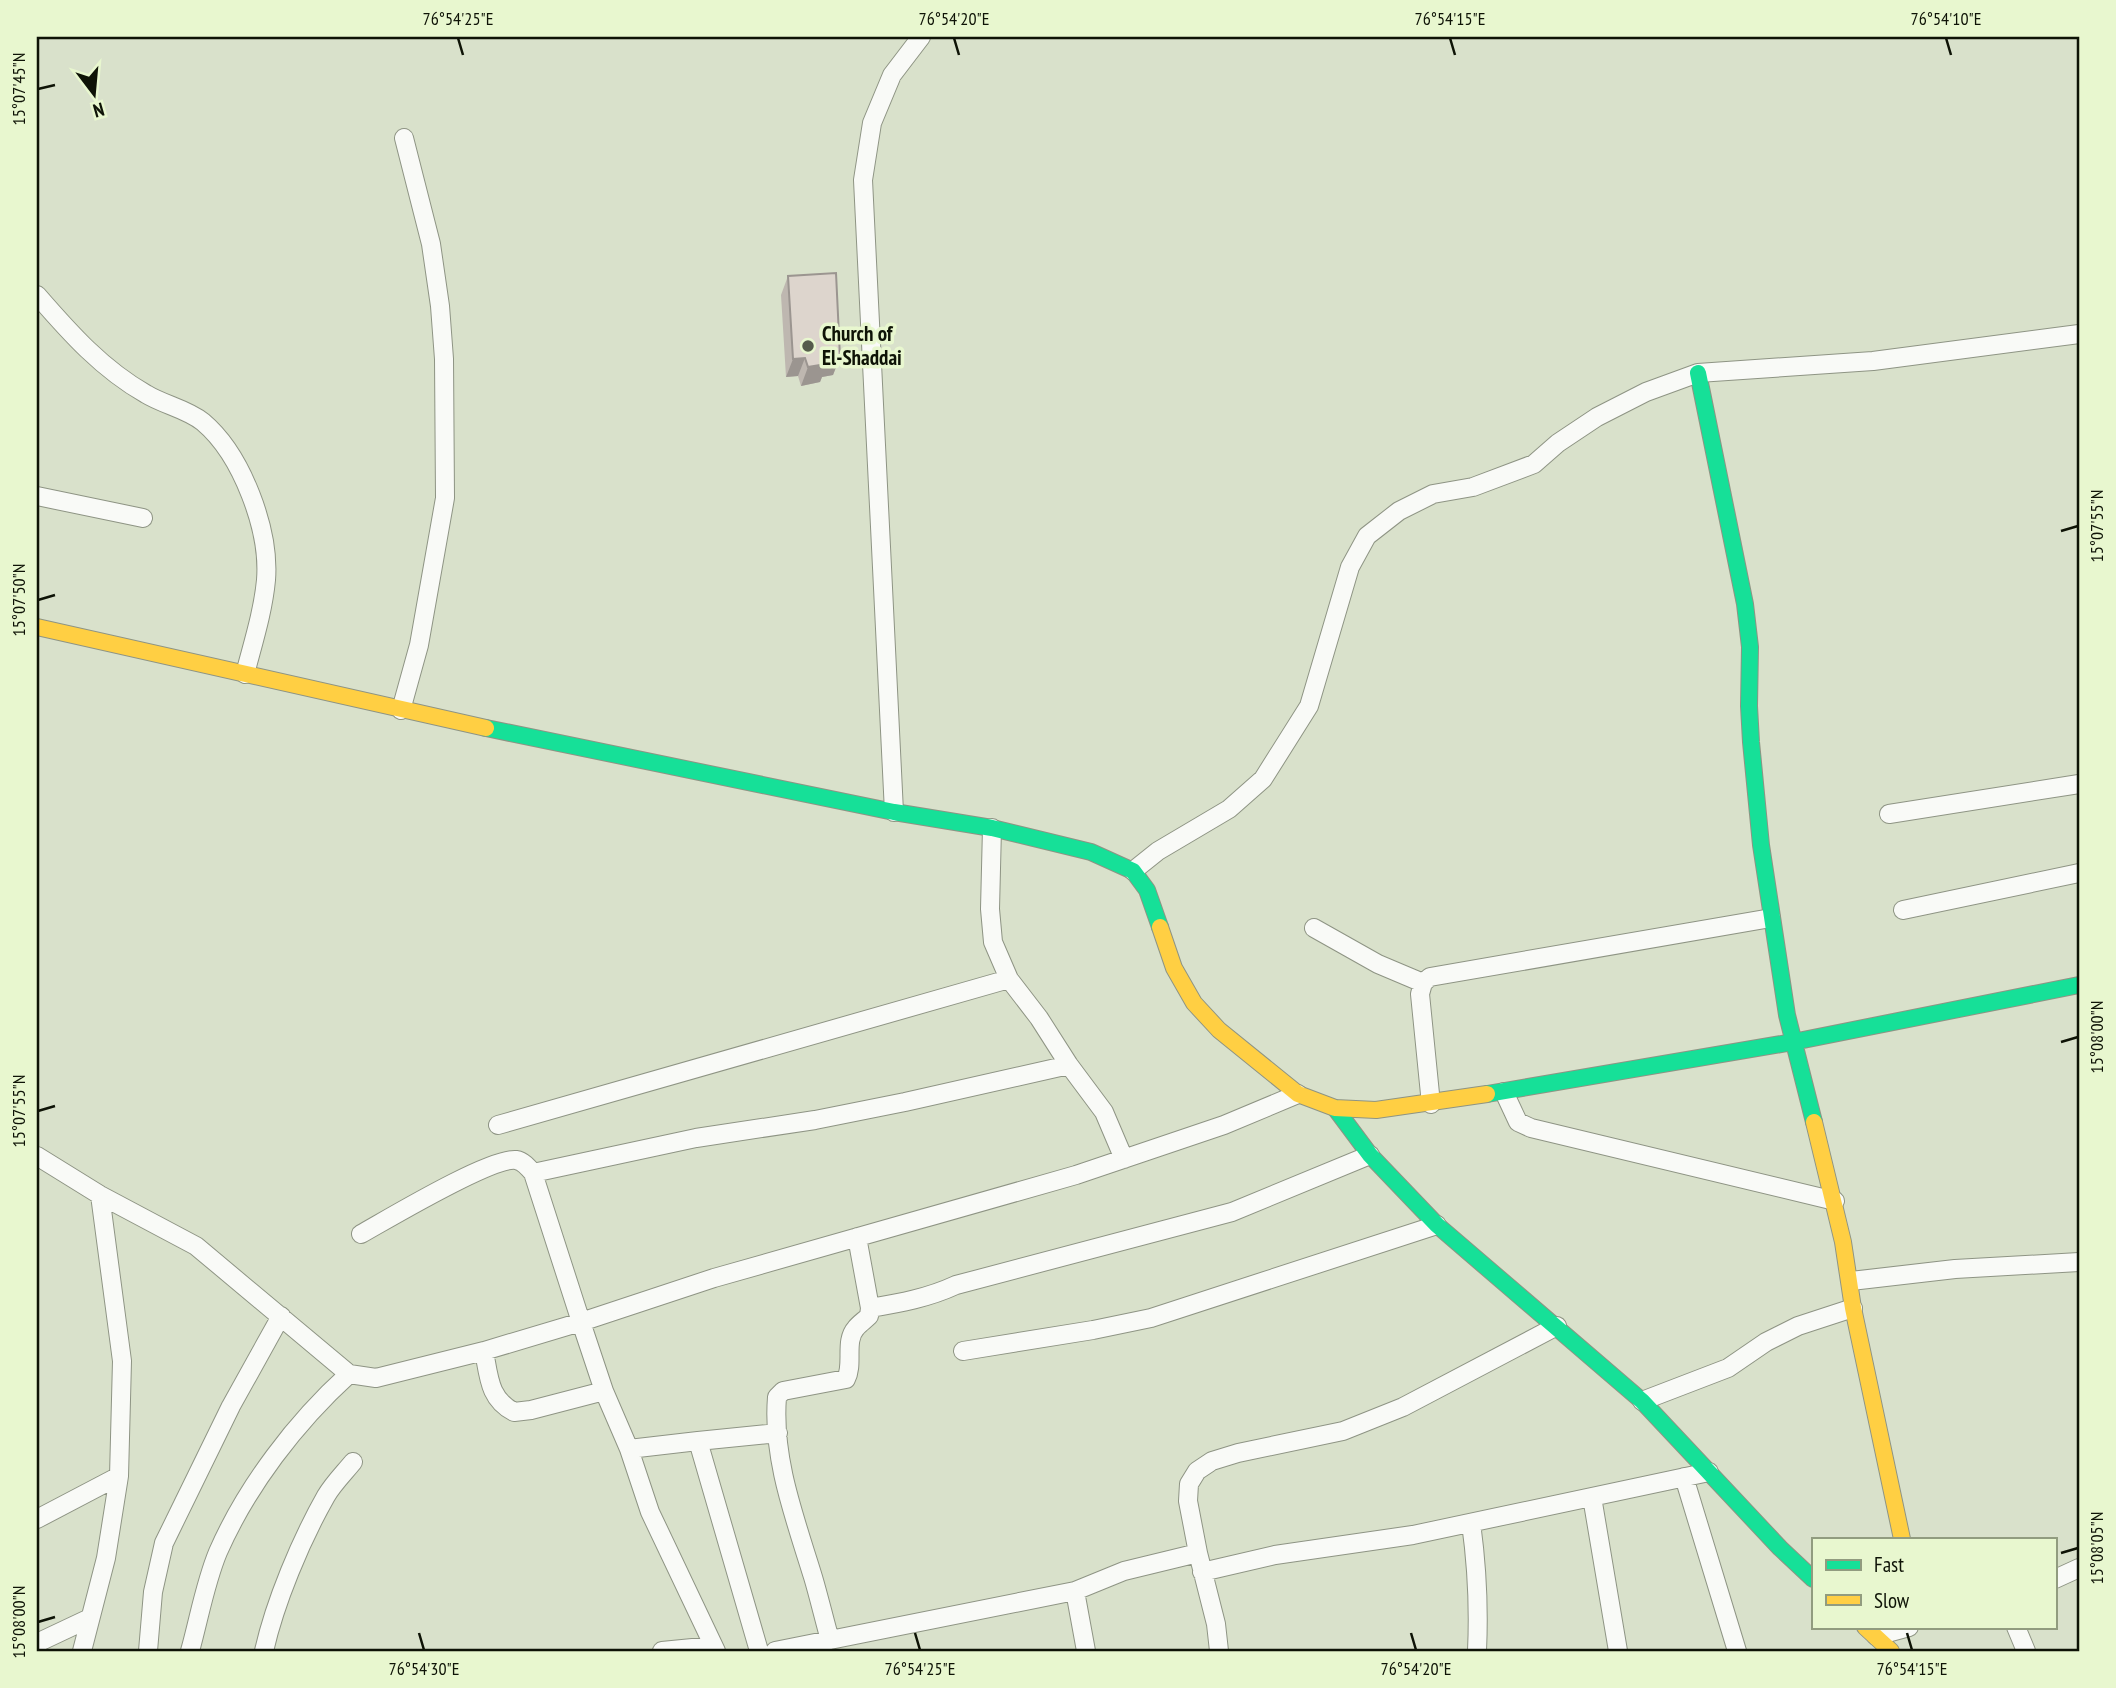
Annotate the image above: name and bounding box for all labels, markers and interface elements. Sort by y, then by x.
text: 76°54'25"E [423,7,493,30]
text: 76°54'20"E [919,7,989,30]
text: 76°54'15"E [1415,7,1485,30]
text: 76°54'10"E [1911,7,1981,30]
text: 15°07'45"N [7,53,30,125]
north arrow [60,60,130,130]
text: N [90,97,107,123]
place label: Church of El-Shaddai [822,320,902,371]
marker: Church of El-Shaddai [800,338,816,354]
text: 15°07'55"N [2085,490,2108,562]
text: 15°07'50"N [7,564,30,636]
text: 15°08'00"N [2085,1001,2108,1073]
text: 15°07'55"N [7,1075,30,1147]
text: 15°08'05"N [2085,1512,2108,1584]
legend [1812,1538,2056,1628]
text: Fast [1874,1551,1904,1578]
text: 15°08'00"N [7,1586,30,1658]
text: Slow [1874,1587,1910,1614]
text: 76°54'30"E [389,1657,459,1680]
text: 76°54'25"E [885,1657,955,1680]
text: 76°54'20"E [1381,1657,1451,1680]
text: 76°54'15"E [1877,1657,1947,1680]

